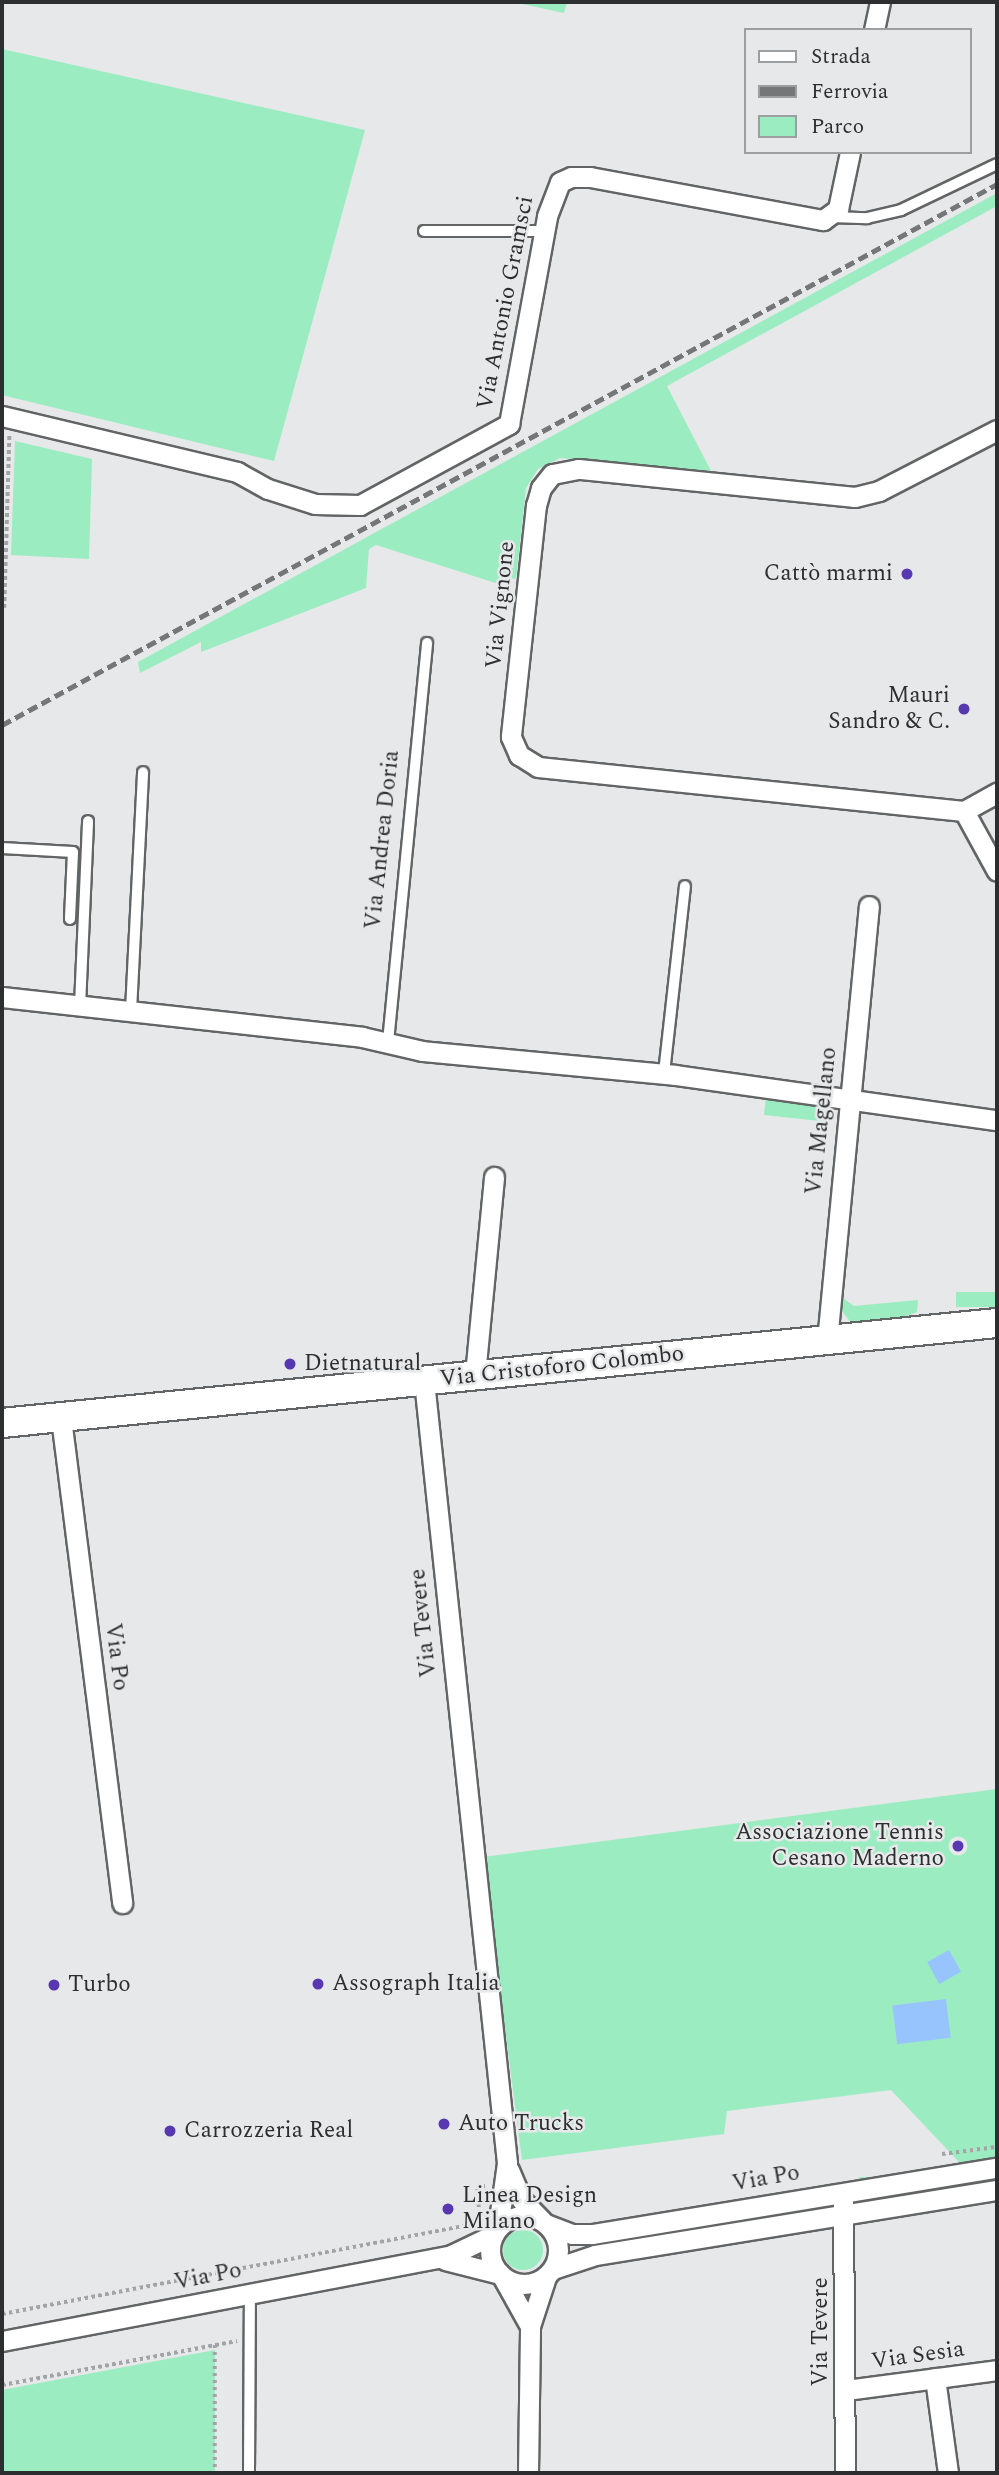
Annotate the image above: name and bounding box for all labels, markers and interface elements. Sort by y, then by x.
legend [744,28,971,154]
text: Strada [811,41,871,73]
text: Ferrovia [811,76,888,108]
text: Parco [811,111,864,143]
street label: Via Antonio Gramsci [472,194,540,412]
street label: Via Vignone [481,540,521,670]
place label: Cattò marmi [764,560,893,588]
marker: Cattò marmi [899,566,915,582]
place label: Mauri Sandro & C. [828,682,950,736]
marker: Mauri Sandro & C. [956,701,972,717]
street label: Via Andrea Doria [360,749,406,931]
street label: Via Magellano [801,1046,843,1196]
street label: Via Cristoforo Colombo [439,1340,685,1394]
place label: Dietnatural [304,1350,421,1378]
marker: Dietnatural [282,1356,298,1372]
street label: Via Tevere [405,1567,443,1679]
street label: Via Po [98,1622,134,1692]
place label: Associazione Tennis Cesano Maderno [735,1819,944,1873]
marker: Associazione Tennis Cesano Maderno [950,1838,966,1854]
place label: Assograph Italia [332,1970,500,1998]
place label: Turbo [68,1971,131,1999]
marker: Assograph Italia [310,1976,326,1992]
marker: Turbo [46,1977,62,1993]
place label: Auto Trucks [458,2110,584,2138]
marker: Auto Trucks [436,2116,452,2132]
place label: Carrozzeria Real [184,2117,353,2145]
marker: Carrozzeria Real [162,2123,178,2139]
street label: Via Po [730,2160,802,2198]
place label: Linea Design Milano [462,2182,597,2236]
marker: Linea Design Milano [440,2201,456,2217]
street label: Via Po [172,2257,244,2297]
street label: Via Tevere [807,2277,835,2387]
street label: Via Sesia [870,2336,966,2376]

